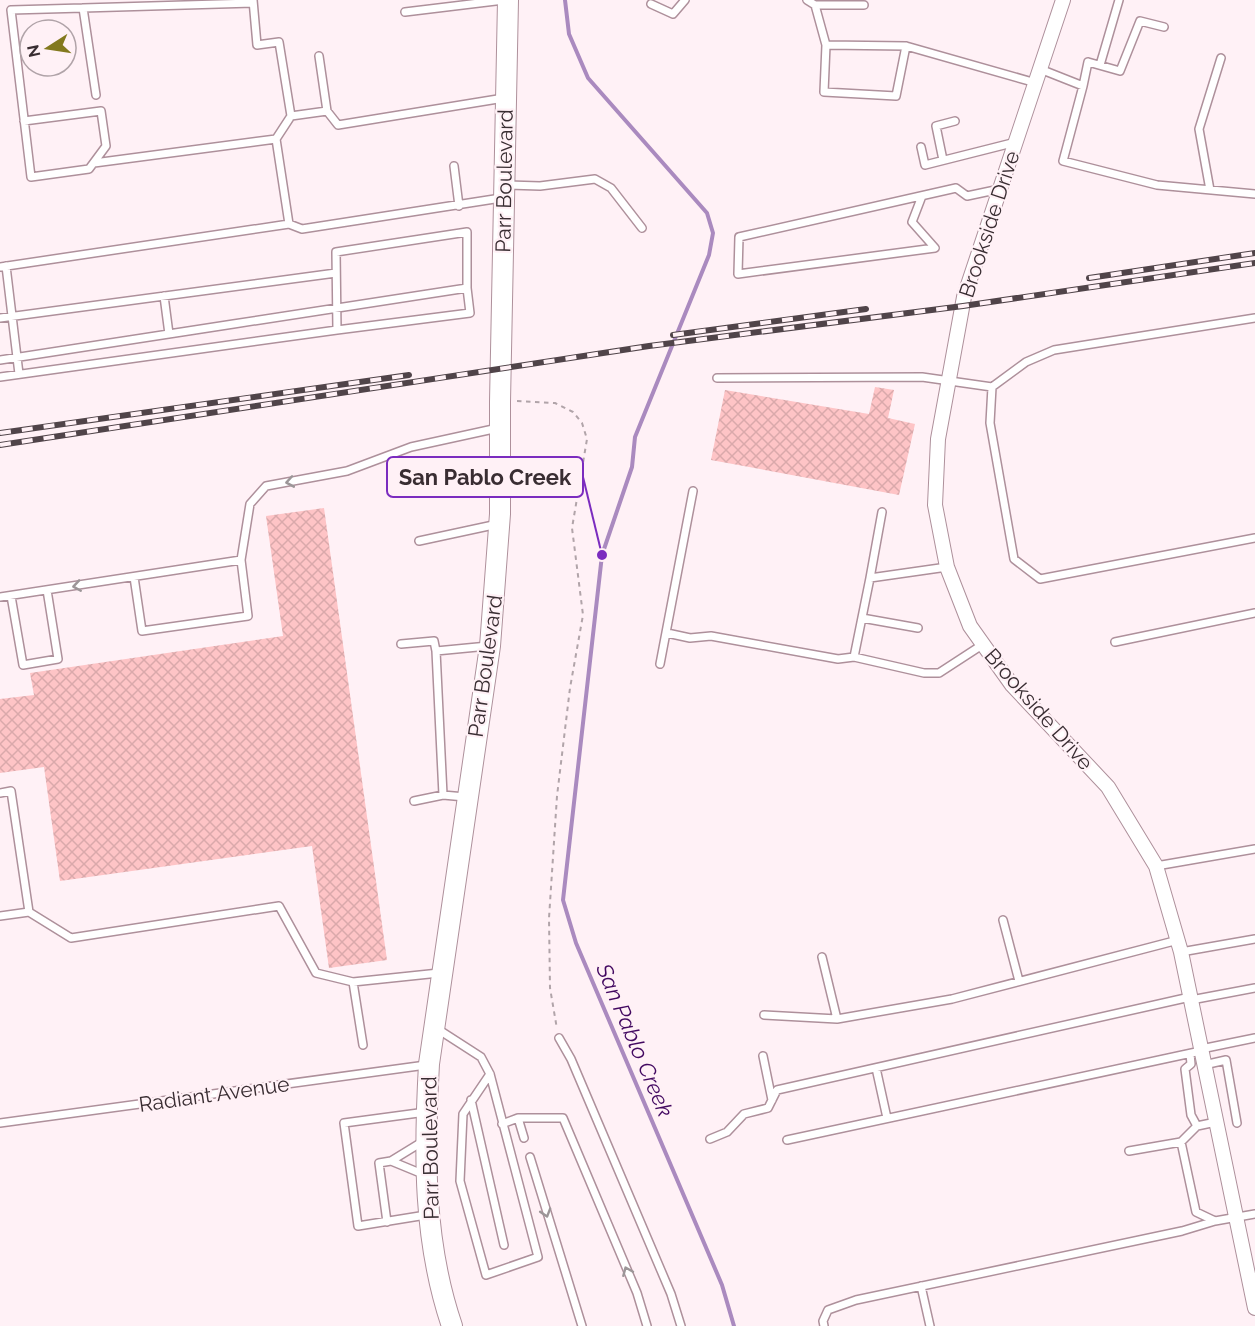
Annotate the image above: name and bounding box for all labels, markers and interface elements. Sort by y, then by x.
north arrow [18,18,78,78]
text: N [23,43,44,59]
street label: Parr Boulevard [490,109,518,253]
street label: Brookside Drive [954,148,1024,300]
callout: San Pablo Creek [387,457,583,497]
text: San Pablo Creek [399,464,572,490]
one-way arrow [285,475,295,488]
one-way arrow [72,579,81,591]
street label: Parr Boulevard [463,593,507,739]
street label: Brookside Drive [979,643,1099,775]
water label: San Pablo Creek [591,959,679,1121]
street label: Radiant Avenue [137,1071,291,1117]
street label: Parr Boulevard [416,1076,444,1220]
one-way arrow [539,1207,551,1218]
one-way arrow [622,1266,634,1277]

